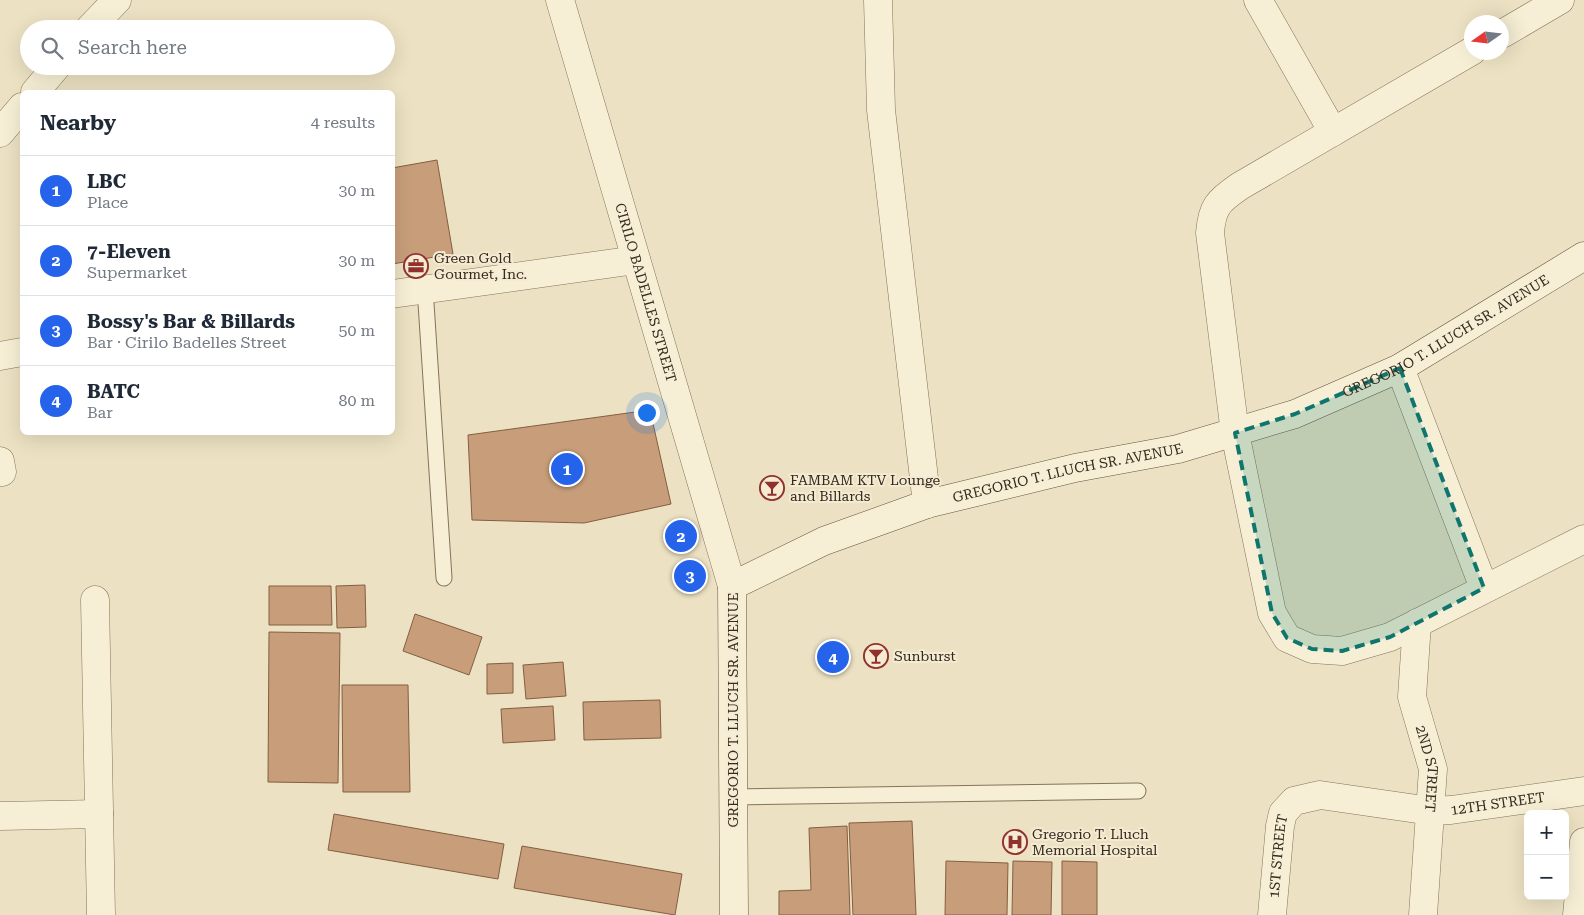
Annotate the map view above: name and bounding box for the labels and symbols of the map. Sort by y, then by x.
north arrow [1464,15,1509,60]
street label: CIRILO BADELLES STREET [612,201,680,384]
place label: Green Gold Gourmet, Inc. [434,250,527,282]
office icon: Green Gold Gourmet, Inc. [403,253,429,279]
street label: GREGORIO T. LLUCH SR. AVENUE [1340,271,1552,400]
your location [634,400,660,426]
street label: GREGORIO T. LLUCH SR. AVENUE [951,440,1185,505]
pin: 1 [551,450,583,488]
place label: FAMBAM KTV Lounge and Billards [790,472,941,504]
bar icon: FAMBAM KTV Lounge and Billards [759,475,785,501]
pin: 2 [665,517,697,555]
pin: 3 [674,557,706,595]
street label: GREGORIO T. LLUCH SR. AVENUE [725,593,741,827]
pin: 4 [817,638,849,676]
bar icon: Sunburst [863,643,889,669]
place label: Sunburst [894,648,956,664]
street label: 2ND STREET [1413,723,1441,812]
street label: 12TH STREET [1449,789,1546,818]
street label: 1ST STREET [1266,813,1290,899]
place label: Gregorio T. Lluch Memorial Hospital [1032,826,1158,858]
hospital icon: Gregorio T. Lluch Memorial Hospital [1002,829,1028,855]

